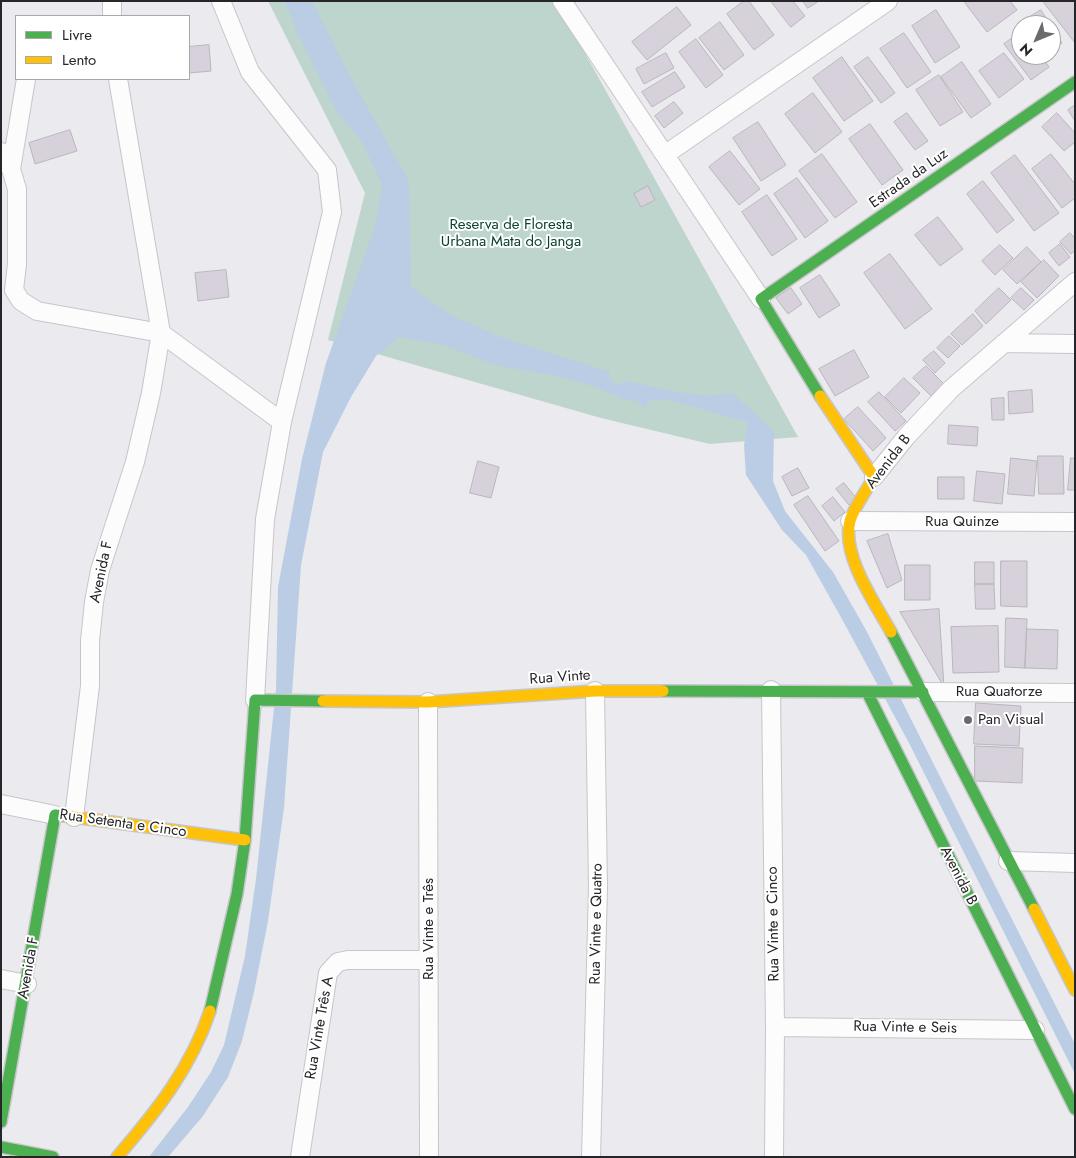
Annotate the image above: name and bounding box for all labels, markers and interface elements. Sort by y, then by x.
legend [15,15,190,80]
north arrow [1011,15,1061,65]
text: Livre [62,24,92,46]
text: N [1015,39,1037,61]
text: Lento [62,49,96,71]
street label: Estrada da Luz [866,145,952,213]
park label: Reserva de Floresta Urbana Mata do Janga [441,216,581,251]
street label: Avenida B [863,431,915,493]
street label: Rua Quinze [925,513,999,531]
street label: Avenida F [87,539,117,605]
street label: Rua Vinte [529,667,591,689]
street label: Rua Quatorze [956,683,1042,701]
place label: Pan Visual [978,711,1044,729]
marker: Pan Visual [962,714,974,726]
street label: Rua Setenta e Cinco [58,806,188,842]
street label: Avenida B [936,844,980,908]
street label: Rua Vinte e Quatro [587,863,607,985]
street label: Rua Vinte e Cinco [764,866,784,982]
street label: Rua Vinte e Três [420,878,438,980]
street label: Avenida F [15,936,43,1000]
street label: Rua Vinte Três A [302,975,338,1081]
street label: Rua Vinte e Seis [853,1018,957,1038]

